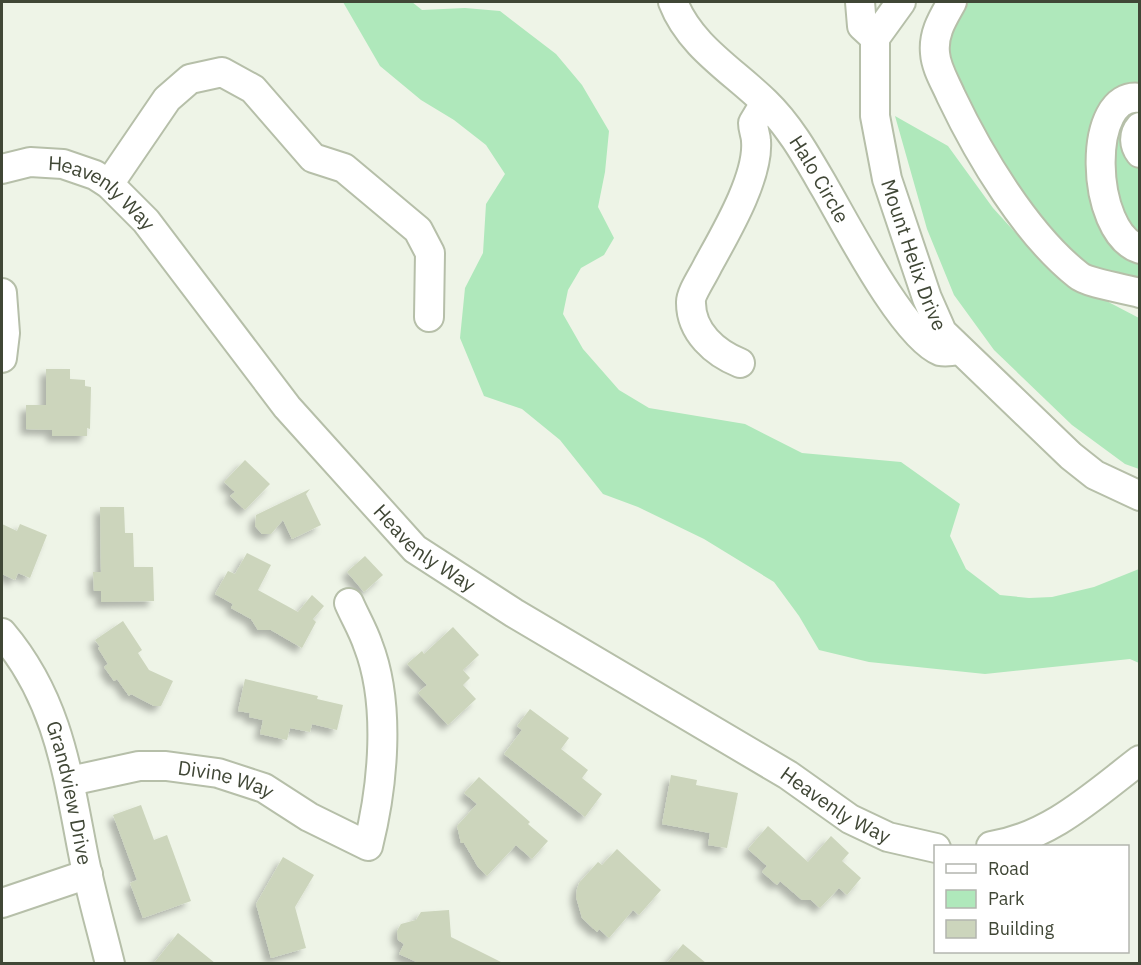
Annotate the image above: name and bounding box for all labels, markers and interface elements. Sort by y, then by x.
street label: Halo Circle [783,130,856,228]
street label: Heavenly Way [47,149,162,235]
street label: Mount Helix Drive [875,176,954,335]
street label: Heavenly Way [368,498,481,598]
street label: Grandview Drive [40,717,99,867]
street label: Divine Way [176,754,280,804]
street label: Heavenly Way [775,760,895,849]
legend [934,845,1129,953]
text: Road [988,857,1029,880]
text: Park [988,887,1025,910]
text: Building [988,917,1055,940]

